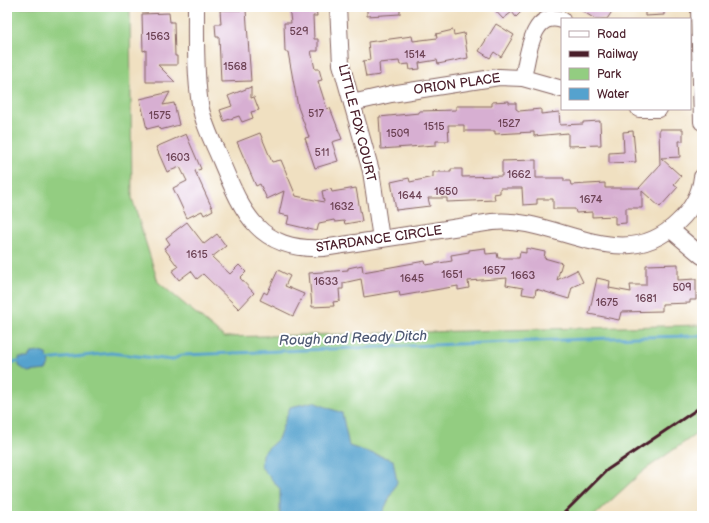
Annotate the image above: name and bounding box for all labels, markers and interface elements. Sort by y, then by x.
legend [561,18,691,110]
house number: 529 [289,25,309,38]
text: Road [597,27,626,42]
house number: 1563 [146,30,170,43]
text: Railway [597,47,639,62]
house number: 1514 [404,48,426,61]
house number: 1568 [223,60,247,73]
street label: LITTLE FOX COURT [335,63,379,184]
text: Park [597,67,621,82]
street label: ORION PLACE [413,70,502,98]
text: Water [597,87,629,102]
house number: 517 [308,107,325,120]
house number: 1575 [149,109,171,122]
house number: 1527 [498,117,521,130]
house number: 1515 [423,120,445,133]
house number: 1509 [386,127,410,140]
house number: 511 [315,146,329,159]
house number: 1603 [166,151,190,164]
house number: 1662 [507,168,532,181]
house number: 1650 [434,185,458,198]
house number: 1644 [398,189,422,202]
house number: 1674 [579,193,603,206]
house number: 1632 [330,200,355,213]
street label: STARDANCE CIRCLE [315,222,444,256]
house number: 1615 [186,248,208,261]
house number: 1657 [483,264,506,277]
house number: 1651 [441,268,463,281]
house number: 1663 [511,269,535,282]
house number: 1645 [400,272,424,285]
house number: 1633 [314,275,338,288]
house number: 509 [672,281,692,294]
house number: 1681 [635,292,657,305]
house number: 1675 [596,296,618,309]
water label: Rough and Ready Ditch [279,327,428,349]

